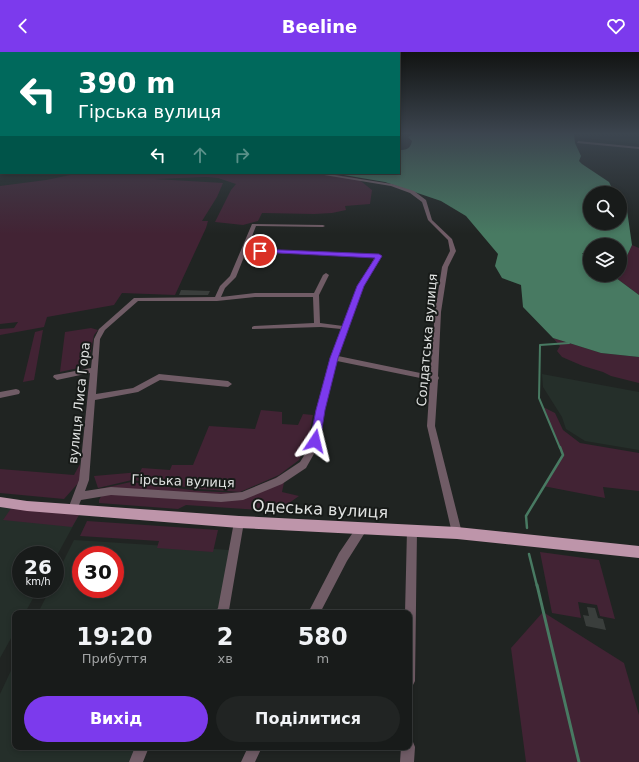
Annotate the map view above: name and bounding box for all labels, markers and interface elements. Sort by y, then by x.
icon: back [12,15,34,37]
icon: heart [605,15,627,37]
text: Beeline [282,16,357,37]
text: 390 m [78,67,175,100]
icon: left [12,68,64,120]
text: Гірська вулиця [78,101,221,122]
icon: left [147,144,169,166]
icon: ahead [189,144,211,166]
icon: right [231,144,253,166]
map controls [583,186,627,282]
button: search [583,186,627,230]
pin [243,234,277,268]
button: layers [583,238,627,282]
icon: arrive [249,240,271,262]
street label: Солдатська вулиця [414,273,440,407]
street label: вулиця Лиса Гора [65,341,93,465]
position arrow [294,420,336,462]
street label: Гірська вулиця [131,472,235,490]
street label: Одеська вулиця [251,496,389,522]
speed limit sign: 30 [72,546,124,598]
text: 26 [24,555,52,579]
text: km/h [25,576,51,587]
text: 19:20 [76,623,153,651]
text: 2 [217,623,233,651]
text: 580 [298,623,348,651]
text: Прибуття [82,651,147,666]
text: хв [217,651,233,666]
text: m [316,651,329,666]
button: Вихід [24,696,208,742]
button: Поділитися [216,696,400,742]

